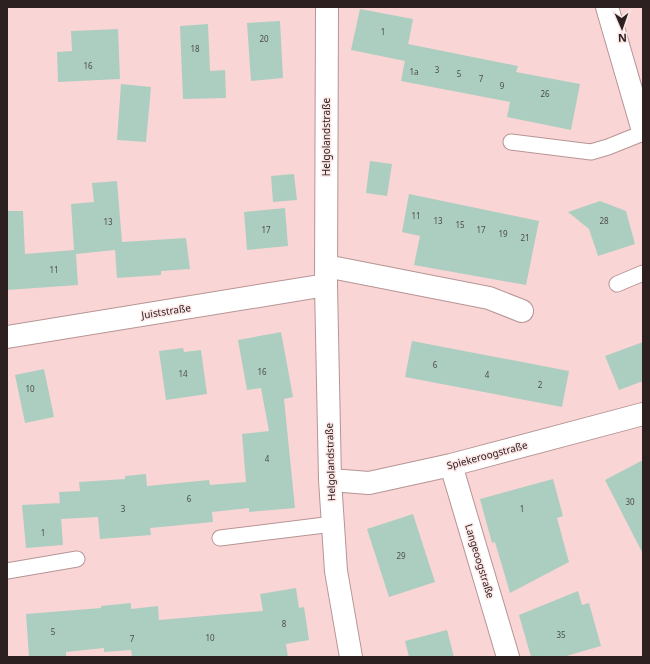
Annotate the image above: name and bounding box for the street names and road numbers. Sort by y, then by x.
street label: Helgolandstraße [319,98,333,176]
street label: Juiststraße [139,300,192,322]
street label: Helgolandstraße [322,422,338,501]
street label: Spiekeroogstraße [445,437,529,472]
street label: Langeoogstraße [462,522,498,600]

